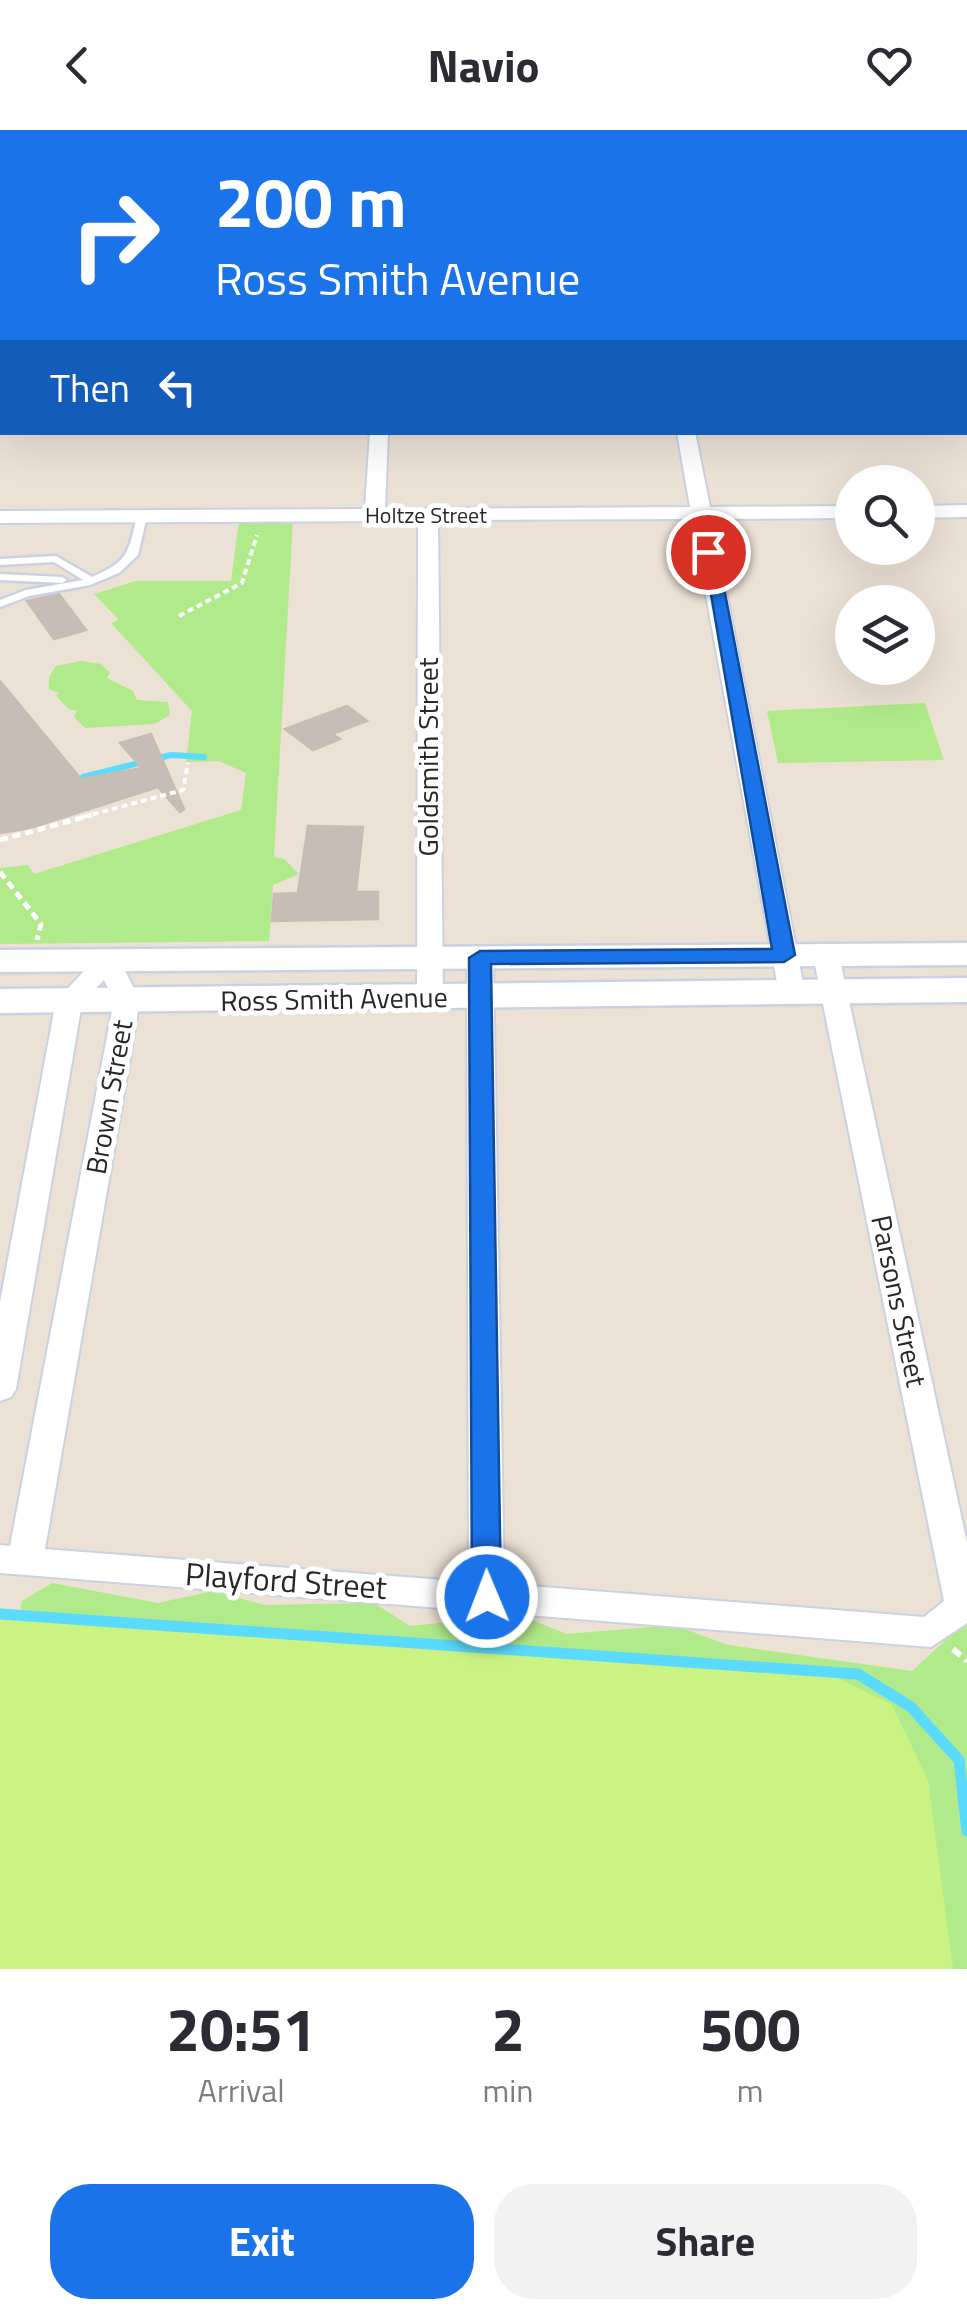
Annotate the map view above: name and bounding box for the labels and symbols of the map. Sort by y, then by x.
street label: Holtze Street [365,498,487,532]
pin [666,510,751,595]
street label: Goldsmith Street [406,657,449,857]
street label: Ross Smith Avenue [220,975,448,1022]
street label: Brown Street [74,1016,143,1177]
street label: Parsons Street [860,1211,939,1391]
position arrow [435,1545,539,1649]
street label: Playford Street [184,1549,389,1611]

